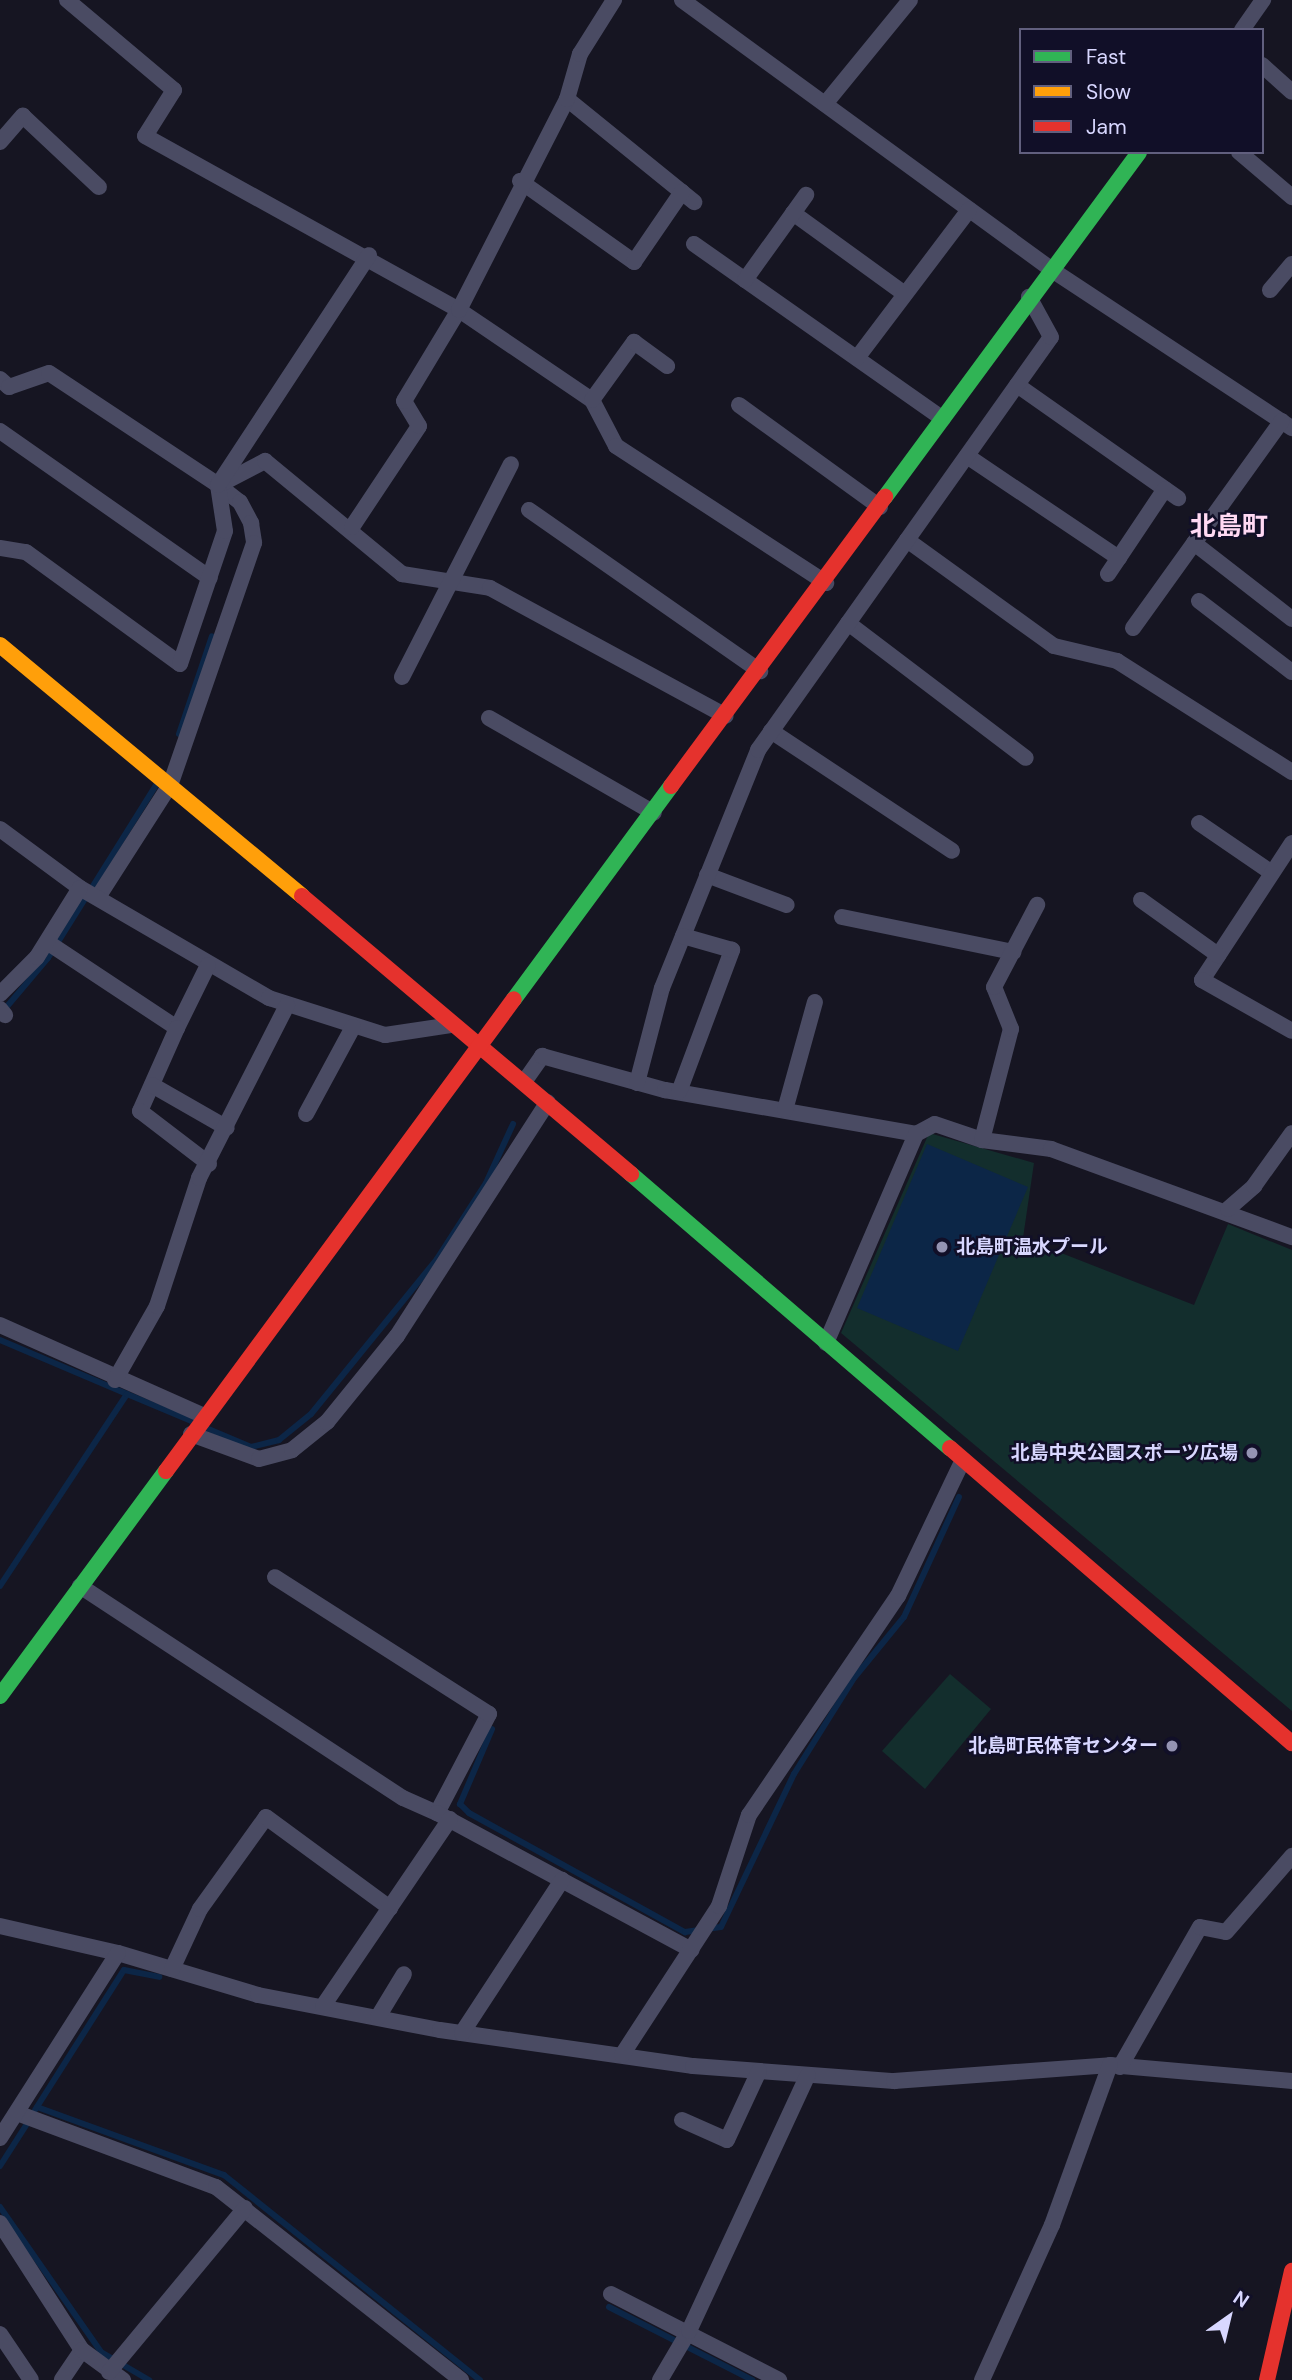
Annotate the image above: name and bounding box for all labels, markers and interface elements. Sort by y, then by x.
legend [1019,28,1264,154]
text: Fast [1086,43,1126,71]
text: Slow [1086,78,1131,106]
text: Jam [1086,113,1127,141]
district label: 北島町 [1190,511,1268,543]
place label: 北島町温水プール [956,1236,1108,1258]
marker: 北島町温水プール [934,1239,950,1255]
place label: 北島中央公園スポーツ広場 [1010,1442,1238,1464]
marker: 北島中央公園スポーツ広場 [1244,1445,1260,1461]
place label: 北島町民体育センター [968,1735,1158,1757]
marker: 北島町民体育センター [1164,1738,1180,1754]
north arrow [1194,2282,1264,2352]
text: N [1228,2285,1254,2313]

